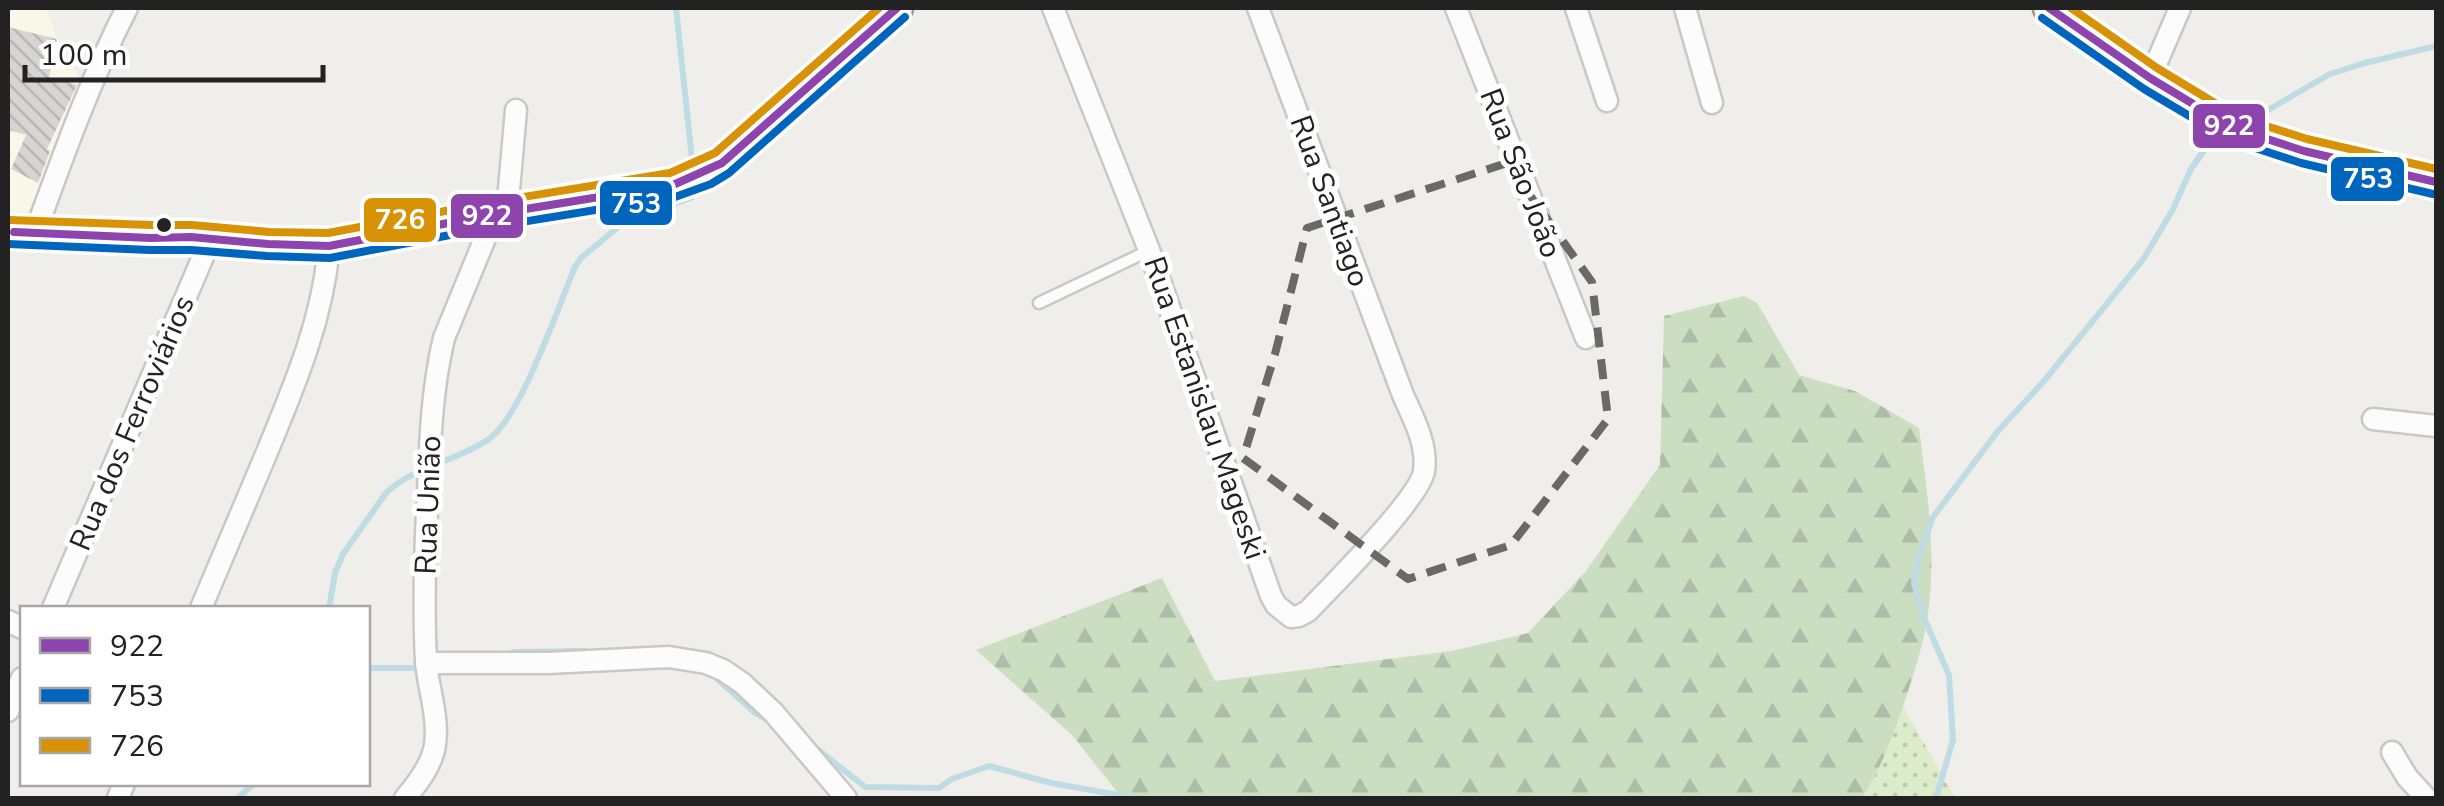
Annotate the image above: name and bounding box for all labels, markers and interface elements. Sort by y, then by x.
scale bar [25,20,322,82]
text: 100 m [40,35,127,76]
street label: Rua São João [1469,83,1572,264]
line badge: 922 [2191,102,2267,150]
text: 922 [2204,107,2254,145]
street label: Rua Santiago [1280,110,1379,293]
line badge: 753 [2329,155,2406,203]
text: 753 [2343,160,2393,198]
line badge: 753 [598,179,674,227]
text: 753 [611,185,661,223]
line badge: 922 [449,192,525,240]
line badge: 726 [362,196,438,244]
text: 922 [462,197,512,235]
text: 726 [375,201,425,239]
unlabelled marker [154,215,174,235]
street label: Rua Estanislau Mageski [1133,251,1276,565]
street label: Rua dos Ferroviários [60,289,205,557]
street label: Rua União [406,435,451,575]
legend [20,606,370,786]
text: 922 [110,626,164,667]
text: 753 [110,676,164,717]
text: 726 [110,726,164,767]

